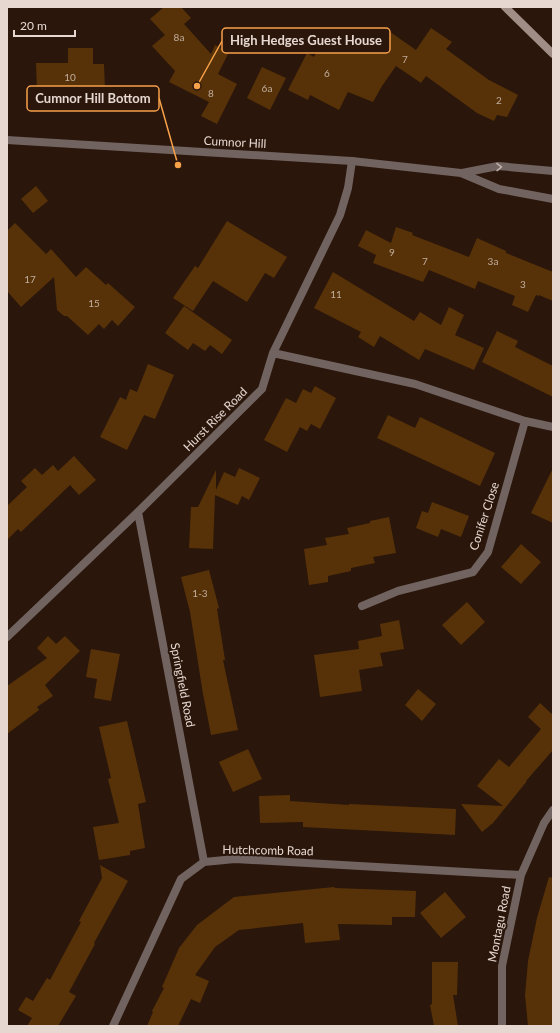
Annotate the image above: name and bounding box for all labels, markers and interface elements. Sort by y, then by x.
scale bar [14,12,75,38]
text: 20 m [20,18,47,33]
callout: High Hedges Guest House [222,28,390,53]
house number: 8a [174,31,184,43]
text: High Hedges Guest House [230,32,382,48]
house number: 7 [402,53,408,65]
house number: 6 [324,67,330,79]
house number: 10 [64,71,76,83]
house number: 6a [262,82,272,94]
callout: Cumnor Hill Bottom [27,86,159,111]
house number: 8 [208,87,214,99]
text: Cumnor Hill Bottom [35,90,151,106]
house number: 2 [496,94,502,106]
street label: Cumnor Hill [203,133,267,151]
one-way arrow [496,163,502,171]
house number: 9 [389,246,395,258]
house number: 7 [422,255,428,267]
house number: 3a [488,255,498,267]
house number: 17 [24,273,36,285]
house number: 3 [520,278,526,290]
house number: 11 [330,288,342,300]
house number: 15 [88,297,100,309]
street label: Hurst Rise Road [180,384,250,454]
street label: Conifer Close [466,480,502,552]
house number: 1-3 [192,587,208,599]
street label: Springfield Road [167,641,199,729]
street label: Hutchcomb Road [222,842,314,858]
street label: Montagu Road [484,885,514,963]

